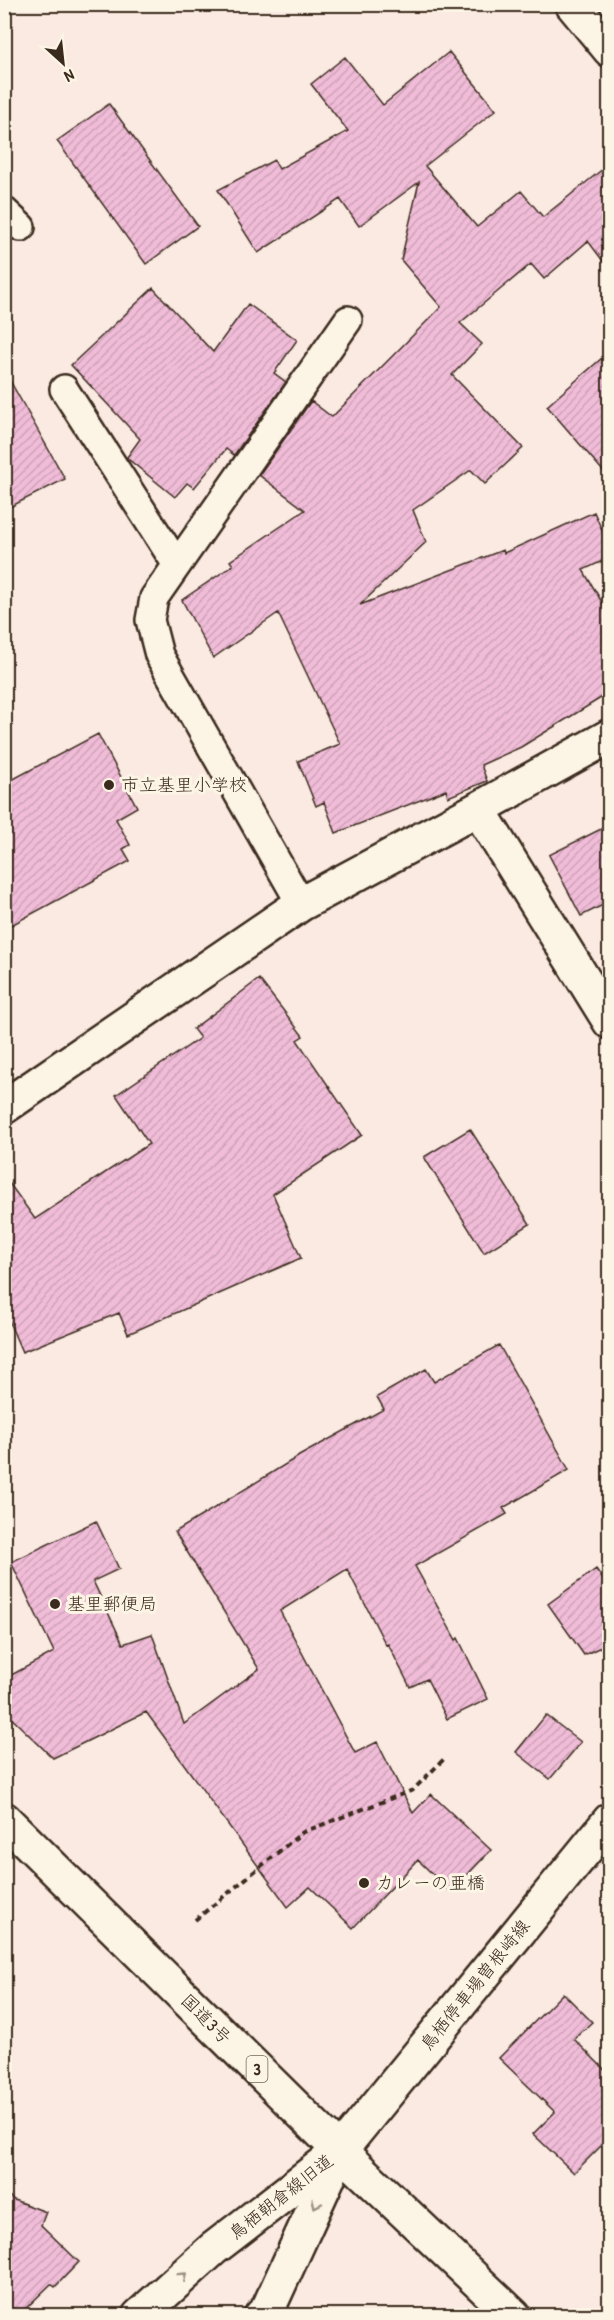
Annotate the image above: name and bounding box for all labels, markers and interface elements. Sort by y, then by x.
north arrow [33,33,93,93]
text: N [61,65,79,88]
place label: 市立基里小学校 [121,772,247,797]
marker: 市立基里小学校 [102,778,116,792]
place label: 基里郵便局 [67,1591,157,1616]
marker: 基里郵便局 [48,1597,62,1611]
place label: カレーの亜橋 [376,1870,485,1895]
marker: カレーの亜橋 [357,1876,371,1890]
street label: 鳥栖停車場曽根崎線 [414,1914,535,2056]
street label: 国道3号 [176,1988,237,2049]
road number: 3 [246,2056,268,2082]
street label: 鳥栖朝倉線旧道 [223,2148,338,2245]
one-way arrow [311,2198,323,2209]
one-way arrow [176,2272,186,2283]

